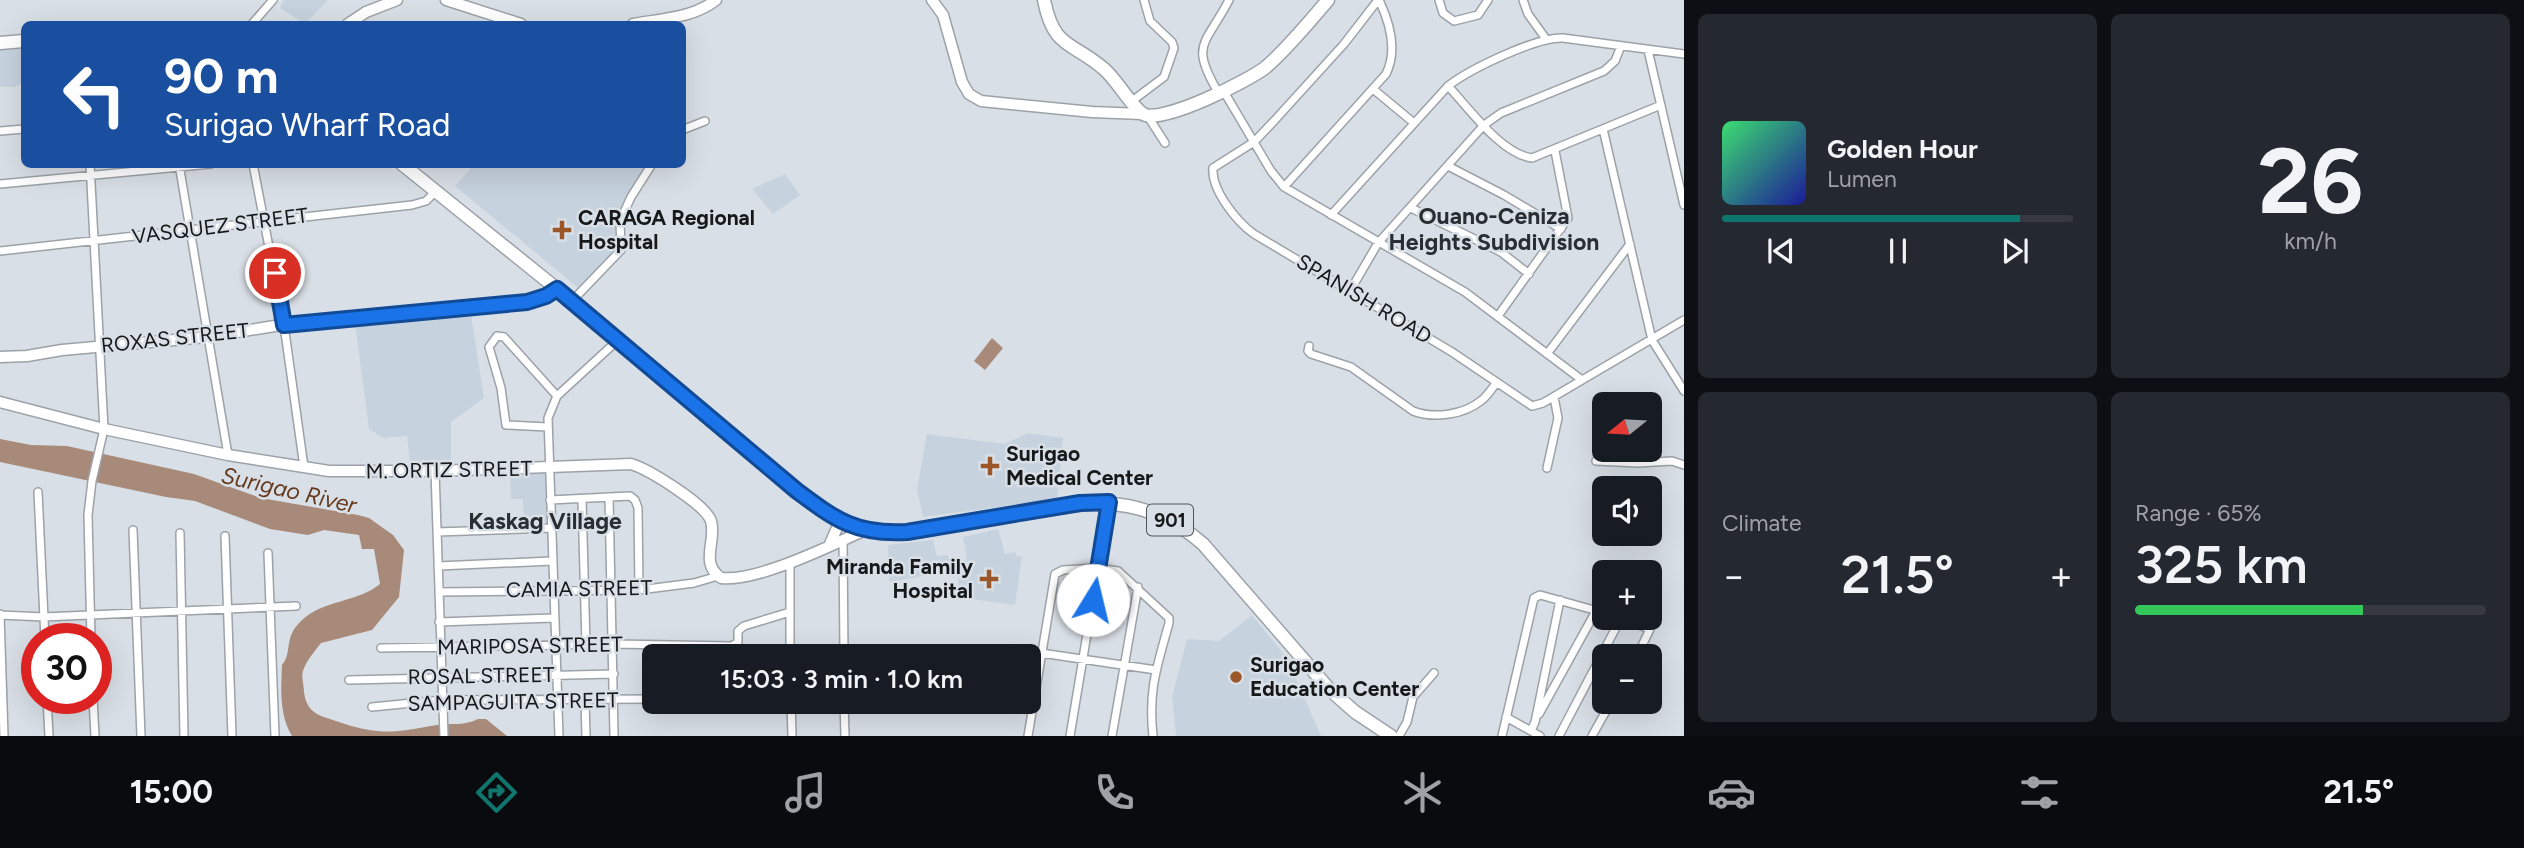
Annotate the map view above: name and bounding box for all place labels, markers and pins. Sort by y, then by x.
place label: CARAGA Regional Hospital [578,205,755,254]
marker: CARAGA Regional Hospital [552,220,572,240]
pin [245,243,305,303]
place label: Surigao Medical Center [1006,441,1153,490]
marker: Surigao Medical Center [980,456,1000,476]
place label: Miranda Family Hospital [826,554,974,603]
marker: Miranda Family Hospital [979,569,999,589]
place label: Surigao Education Center [1250,652,1419,701]
marker: Surigao Education Center [1228,669,1244,685]

